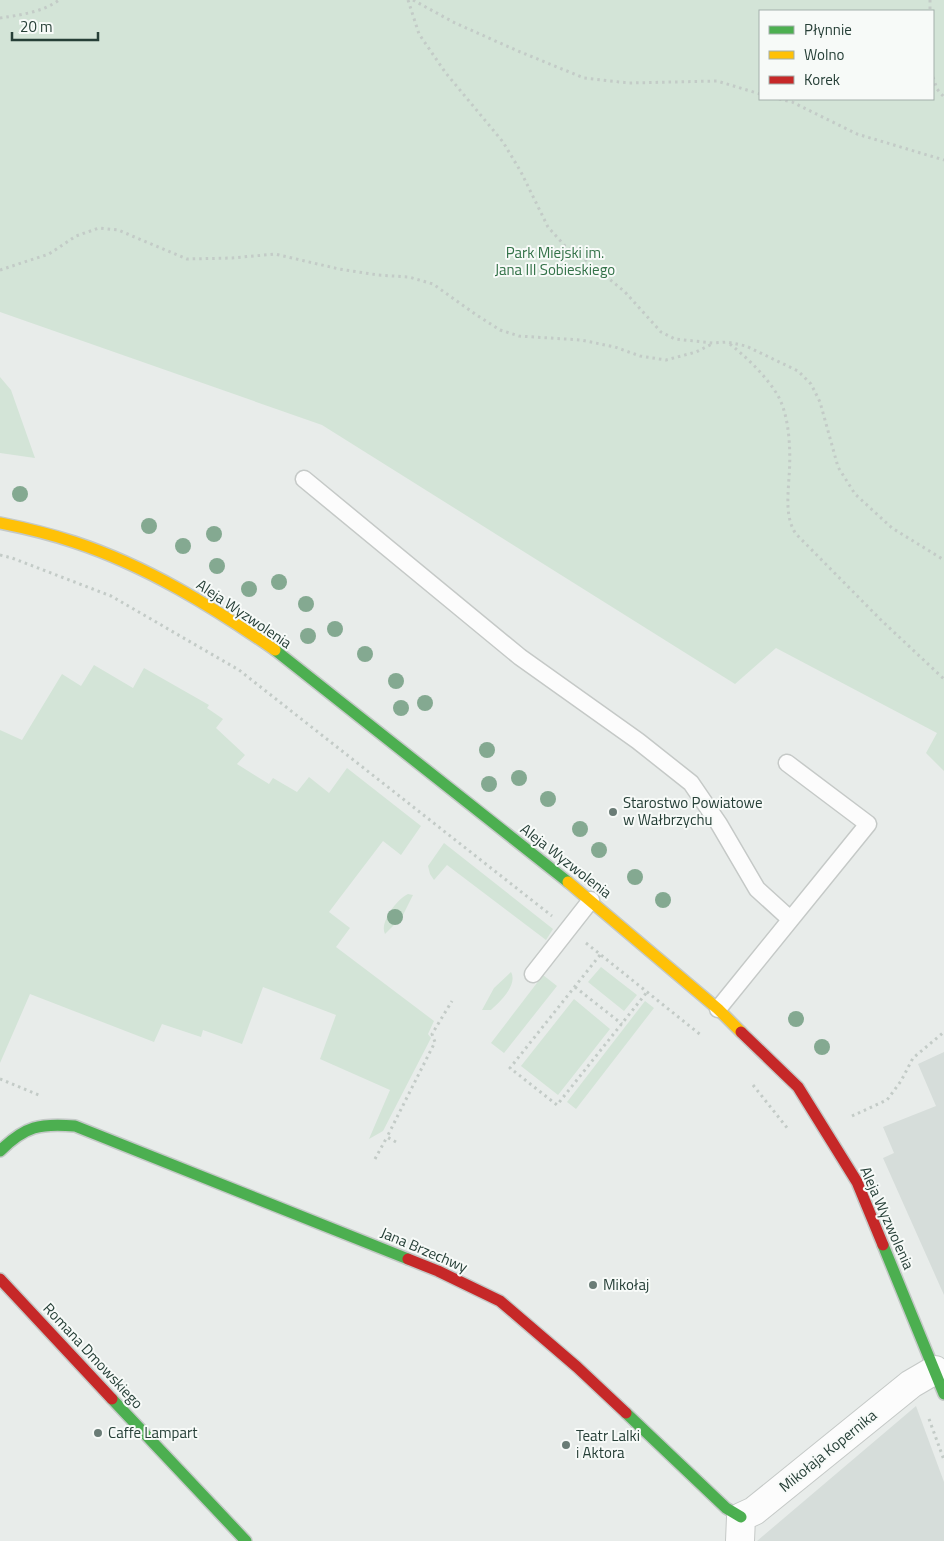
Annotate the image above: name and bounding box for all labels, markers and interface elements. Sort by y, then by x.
scale bar [12,10,99,42]
legend [759,10,934,100]
text: 20 m [20,15,53,38]
text: Płynnie [804,18,852,41]
text: Wolno [804,43,844,66]
text: Korek [804,68,840,91]
park label: Park Miejski im. Jana III Sobieskiego [495,241,615,281]
street label: Aleja Wyzwolenia [192,573,297,654]
place label: Starostwo Powiatowe w Wałbrzychu [623,791,763,831]
marker: Starostwo Powiatowe w Wałbrzychu [607,806,619,818]
street label: Aleja Wyzwolenia [516,817,617,904]
street label: Aleja Wyzwolenia [854,1163,921,1273]
street label: Jana Brzechwy [377,1221,471,1278]
place label: Mikołaj [603,1273,649,1296]
marker: Mikołaj [587,1279,599,1291]
street label: Romana Dmowskiego [38,1297,149,1414]
street label: Mikołaja Kopernika [774,1404,882,1497]
place label: Caffe Lampart [108,1421,198,1444]
place label: Teatr Lalki i Aktora [576,1424,640,1464]
marker: Caffe Lampart [92,1427,104,1439]
marker: Teatr Lalki i Aktora [560,1439,572,1451]

